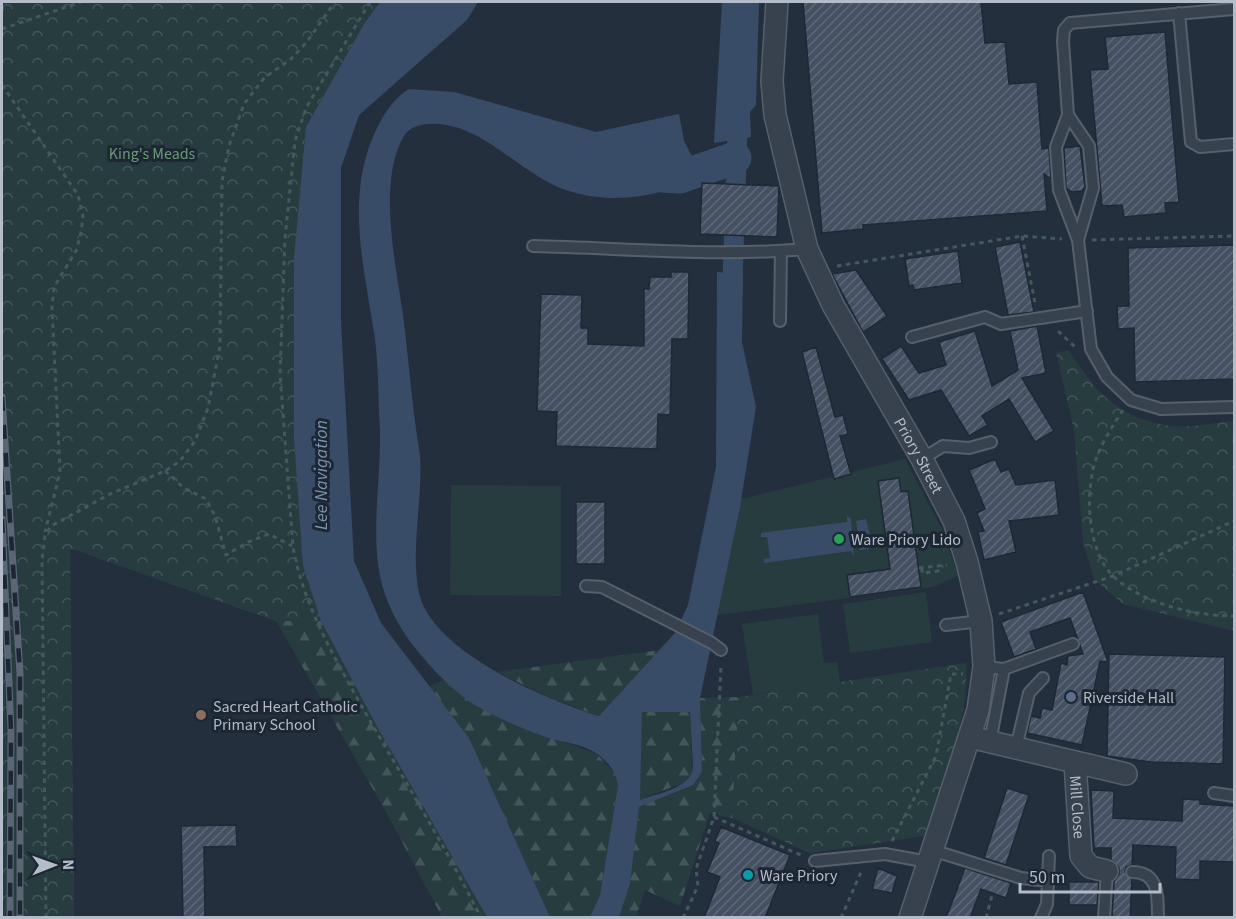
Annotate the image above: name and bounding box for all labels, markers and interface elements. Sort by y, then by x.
park label: King's Meads [109,143,196,165]
street label: Priory Street [888,414,948,498]
water label: Lee Navigation [309,420,334,530]
place label: Ware Priory Lido [851,529,961,551]
marker: Ware Priory Lido [832,532,846,546]
place label: Riverside Hall [1083,687,1174,709]
marker: Riverside Hall [1064,690,1078,704]
place label: Sacred Heart Catholic Primary School [213,696,358,736]
marker: Sacred Heart Catholic Primary School [194,708,208,722]
street label: Mill Close [1064,775,1090,839]
north arrow [24,835,84,895]
scale bar [1020,856,1160,894]
text: N [57,859,79,870]
place label: Ware Priory [760,865,838,887]
text: 50 m [1029,865,1065,890]
marker: Ware Priory [741,868,755,882]

